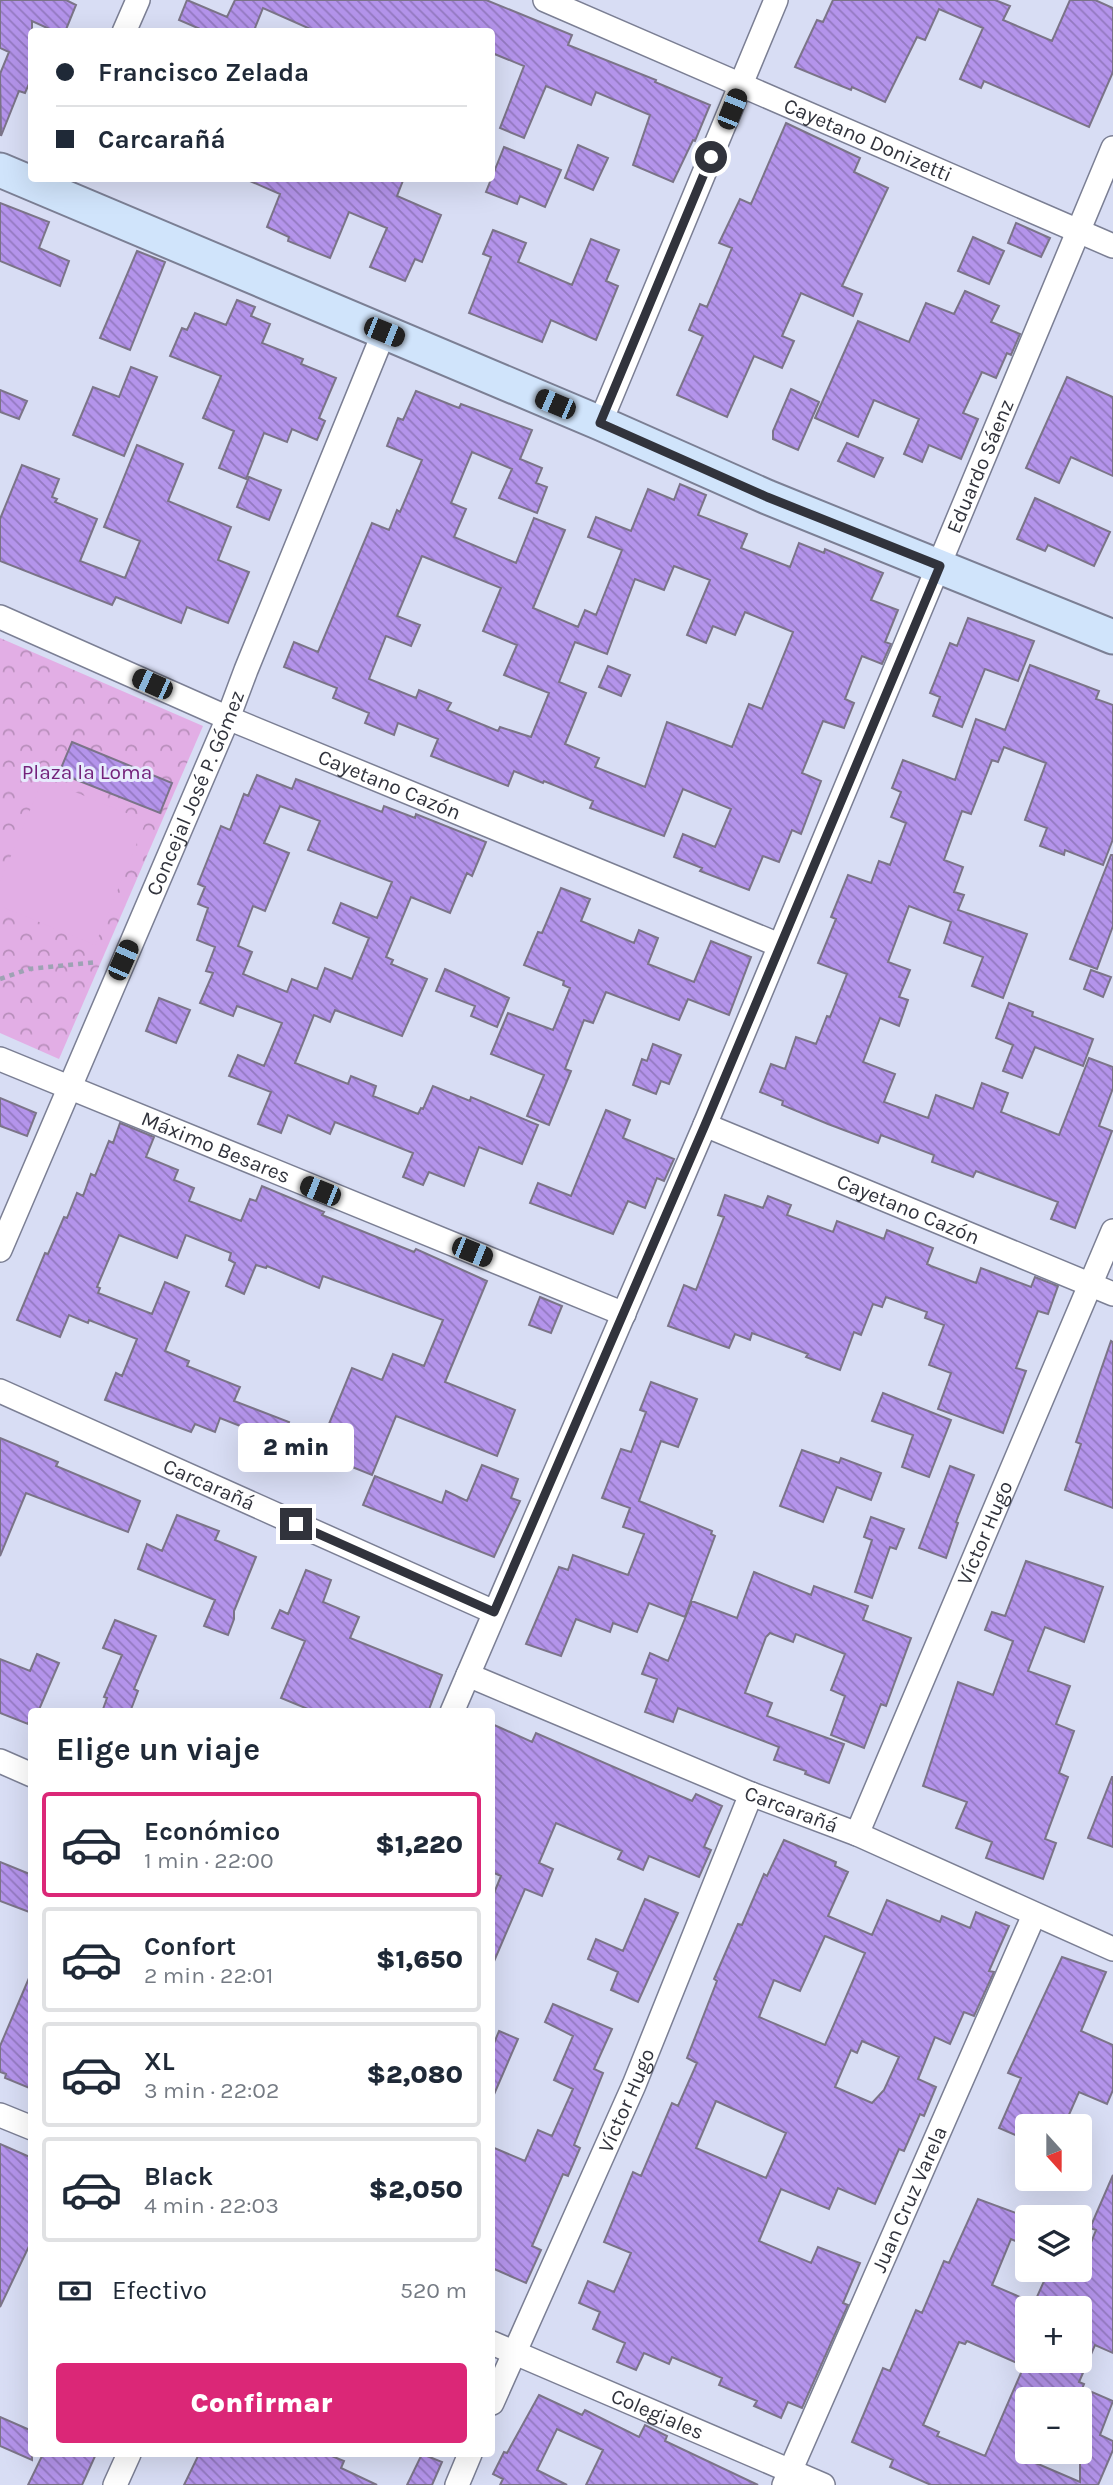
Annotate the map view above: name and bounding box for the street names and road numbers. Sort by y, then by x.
street label: Cayetano Donizetti [780,93,956,187]
street label: Eduardo Sáenz [941,396,1019,537]
street label: Concejal José P. Gómez [141,687,249,899]
street label: Cayetano Cazón [315,744,464,825]
street label: Máximo Besares [138,1106,294,1188]
street label: Cayetano Cazón [833,1169,983,1249]
street label: Carcarañá [159,1454,259,1515]
street label: Víctor Hugo [952,1477,1018,1589]
street label: Carcarañá [741,1781,841,1838]
street label: Víctor Hugo [593,2045,659,2156]
street label: Juan Cruz Varela [867,2122,952,2276]
street label: Colegiales [607,2384,707,2444]

